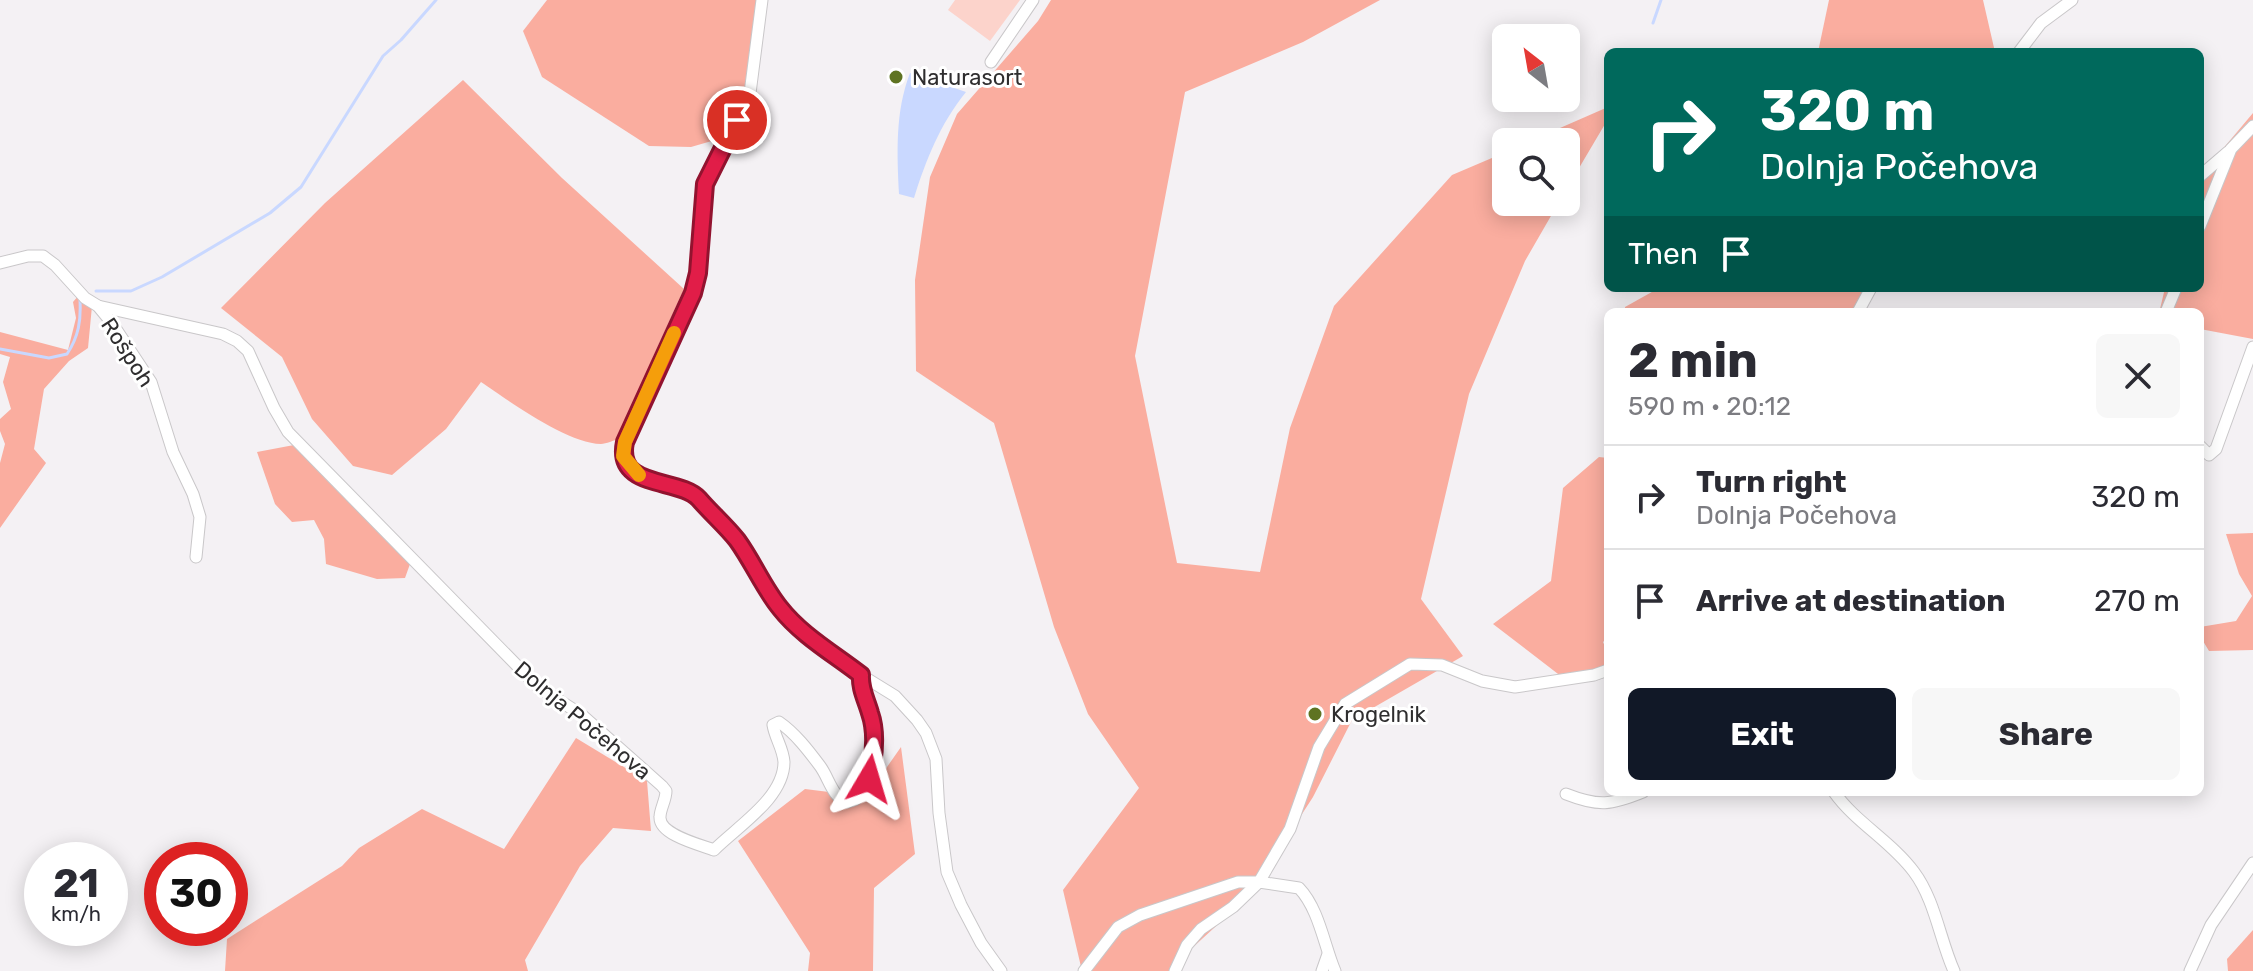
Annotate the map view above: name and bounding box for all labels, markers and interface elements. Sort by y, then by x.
north arrow [1492,24,1580,112]
map controls [1492,24,1580,216]
place label: Naturasort [912,64,1023,91]
marker: Naturasort [887,68,905,86]
text: 320 m [1760,78,1935,144]
icon: right [1628,80,1732,184]
pin [703,86,771,154]
icon: arrive [715,98,759,142]
button: search [1492,128,1580,216]
text: Dolnja Počehova [1760,145,2038,188]
icon: arrive [1714,232,1758,276]
text: Then [1628,236,1698,272]
street label: Rošpoh [95,313,160,392]
text: 2 min [1628,332,1758,389]
button: close [2096,334,2180,418]
text: 590 m · 20:12 [1628,391,1791,422]
text: Turn right [1696,464,1847,500]
icon: right [1628,475,1672,519]
text: 320 m [2091,479,2180,515]
text: Dolnja Počehova [1696,500,1897,531]
icon: arrive [1628,579,1672,623]
text: Arrive at destination [1696,583,2006,619]
text: 270 m [2094,583,2180,619]
street label: Dolnja Počehova [509,655,657,785]
button: Exit [1628,688,1896,780]
button: Share [1912,688,2180,780]
place label: Krogelnik [1331,701,1426,728]
marker: Krogelnik [1306,705,1324,723]
position arrow [827,737,911,821]
speed limit sign: 30 [144,842,248,946]
text: 21 [53,860,99,907]
text: km/h [51,902,101,926]

